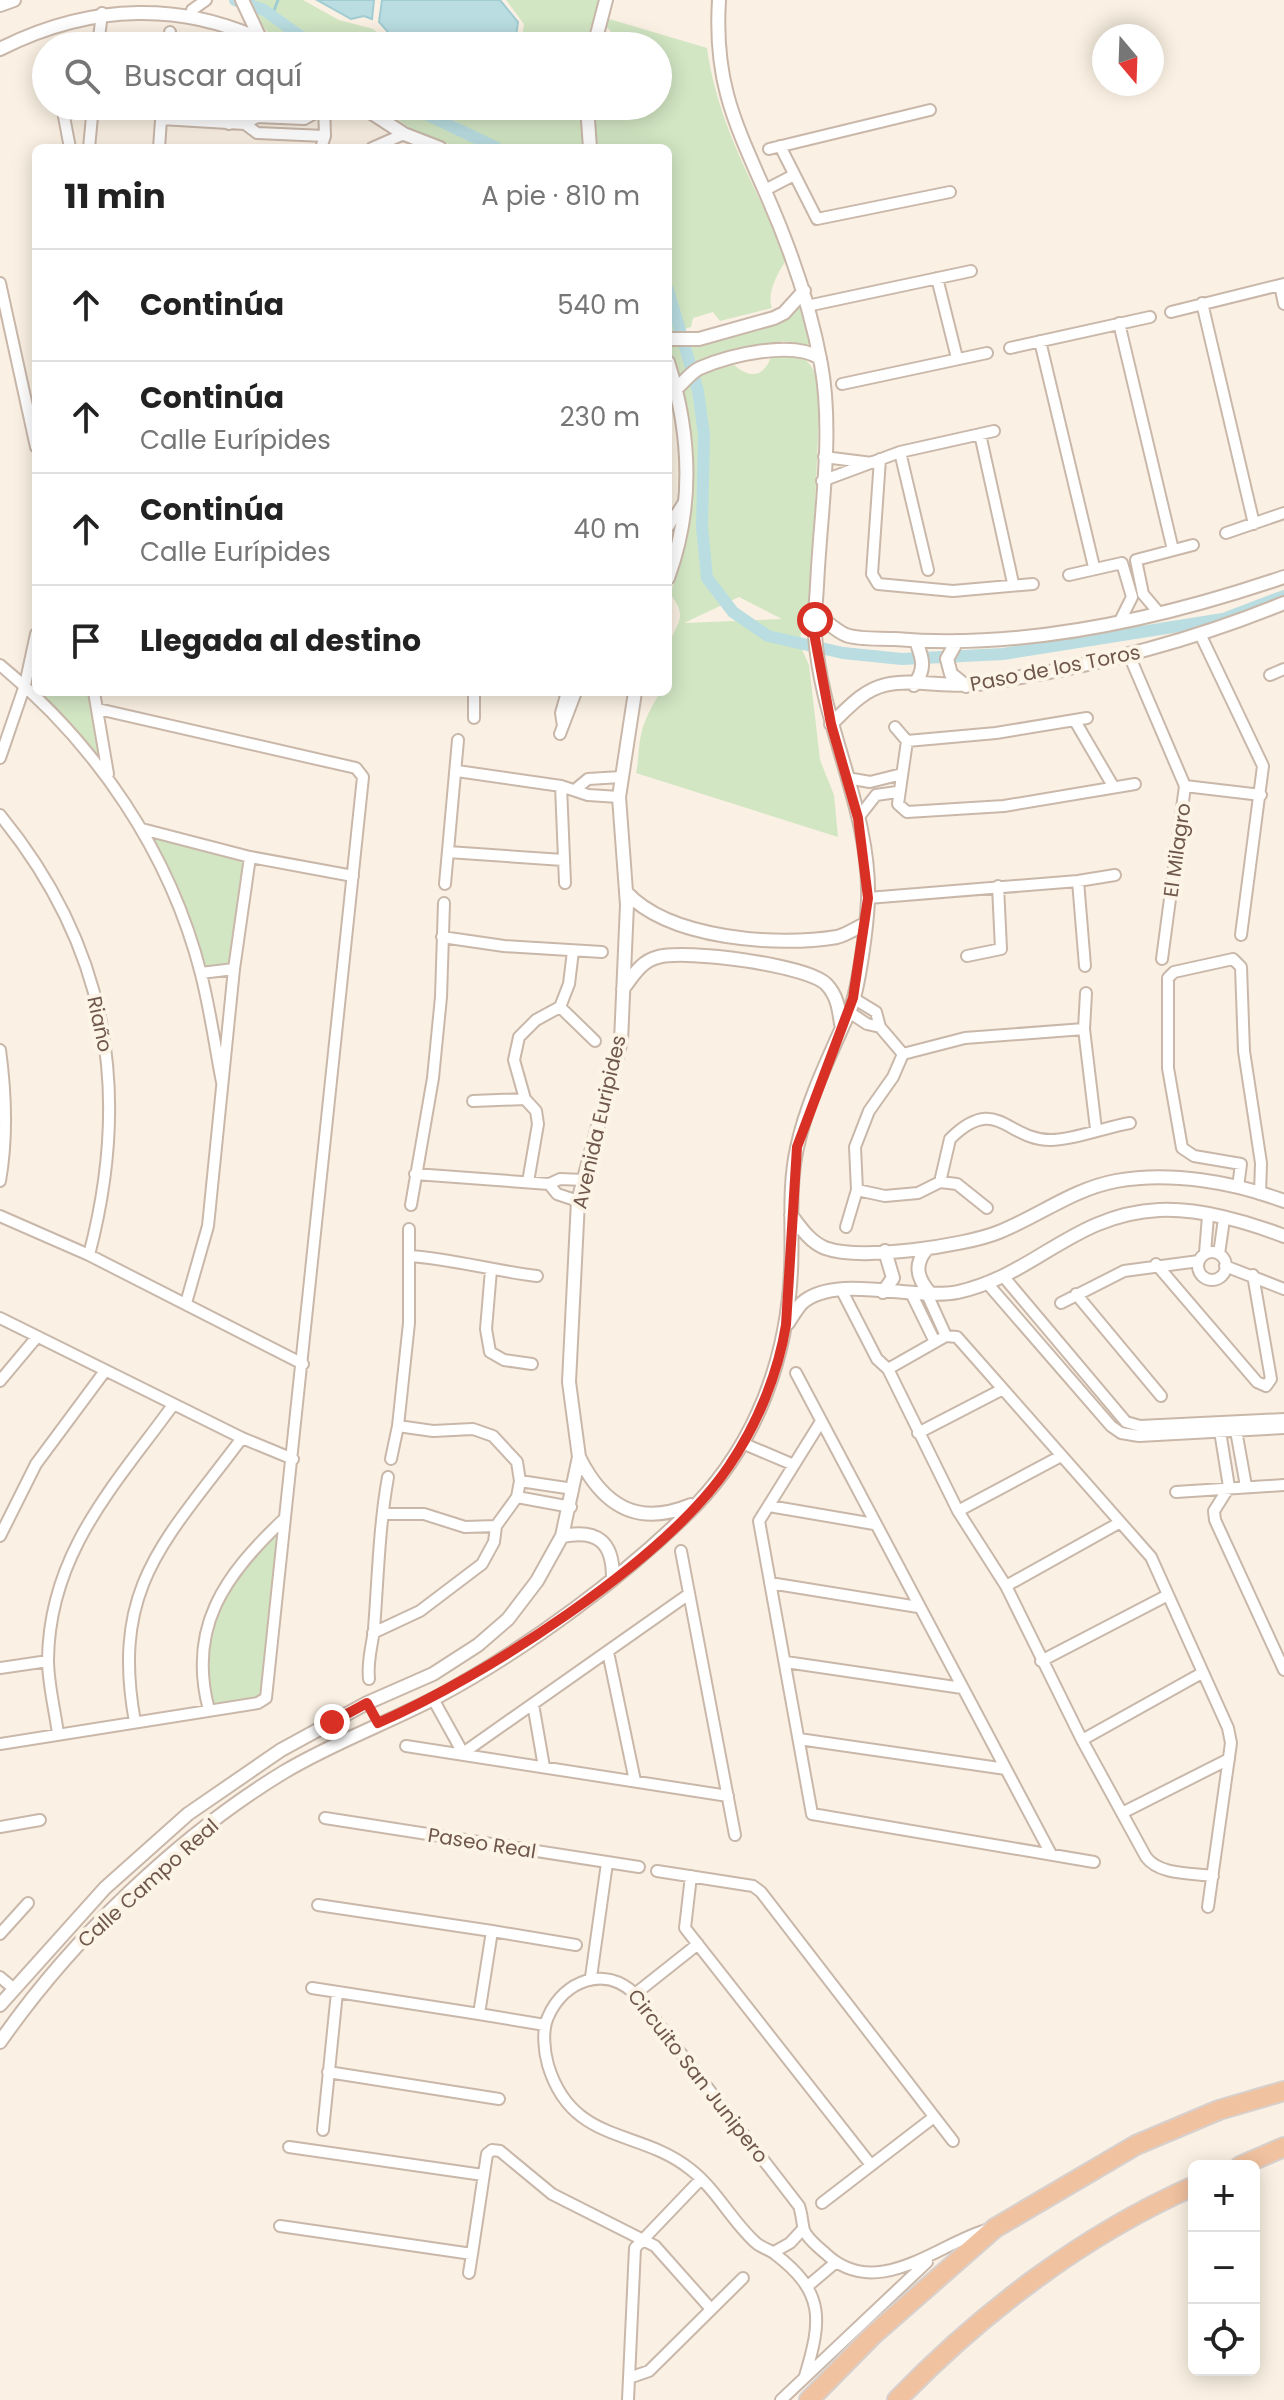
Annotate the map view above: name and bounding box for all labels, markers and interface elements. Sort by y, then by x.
north arrow [1092,24,1164,96]
search box [32,32,672,120]
icon: search [60,54,104,98]
text: Buscar aquí [124,54,302,97]
text: 11 min [64,172,166,220]
text: A pie · 810 m [481,178,640,214]
icon: ahead [64,283,108,327]
text: Continúa [140,283,284,326]
text: 540 m [557,287,640,323]
text: Continúa [140,376,284,419]
icon: ahead [64,395,108,439]
text: 230 m [560,399,640,435]
text: Calle Eurípides [140,422,331,458]
text: Continúa [140,488,284,531]
icon: ahead [64,507,108,551]
text: 40 m [574,511,640,547]
text: Calle Eurípides [140,534,331,570]
route start [797,602,833,638]
icon: arrive [64,619,108,663]
text: Llegada al destino [140,619,421,662]
street label: Paso de los Toros [968,638,1142,698]
street label: El Milagro [1157,801,1197,899]
street label: Riaño [80,994,120,1054]
street label: Avenida Euripides [565,1032,633,1212]
route end [314,1704,350,1740]
street label: Calle Campo Real [71,1812,225,1954]
street label: Paseo Real [426,1821,538,1865]
street label: Circuito San Junipero [621,1983,775,2169]
map controls [1188,2160,1260,2376]
button: + [1188,2160,1260,2232]
button: − [1188,2232,1260,2304]
button: locate [1188,2304,1260,2376]

